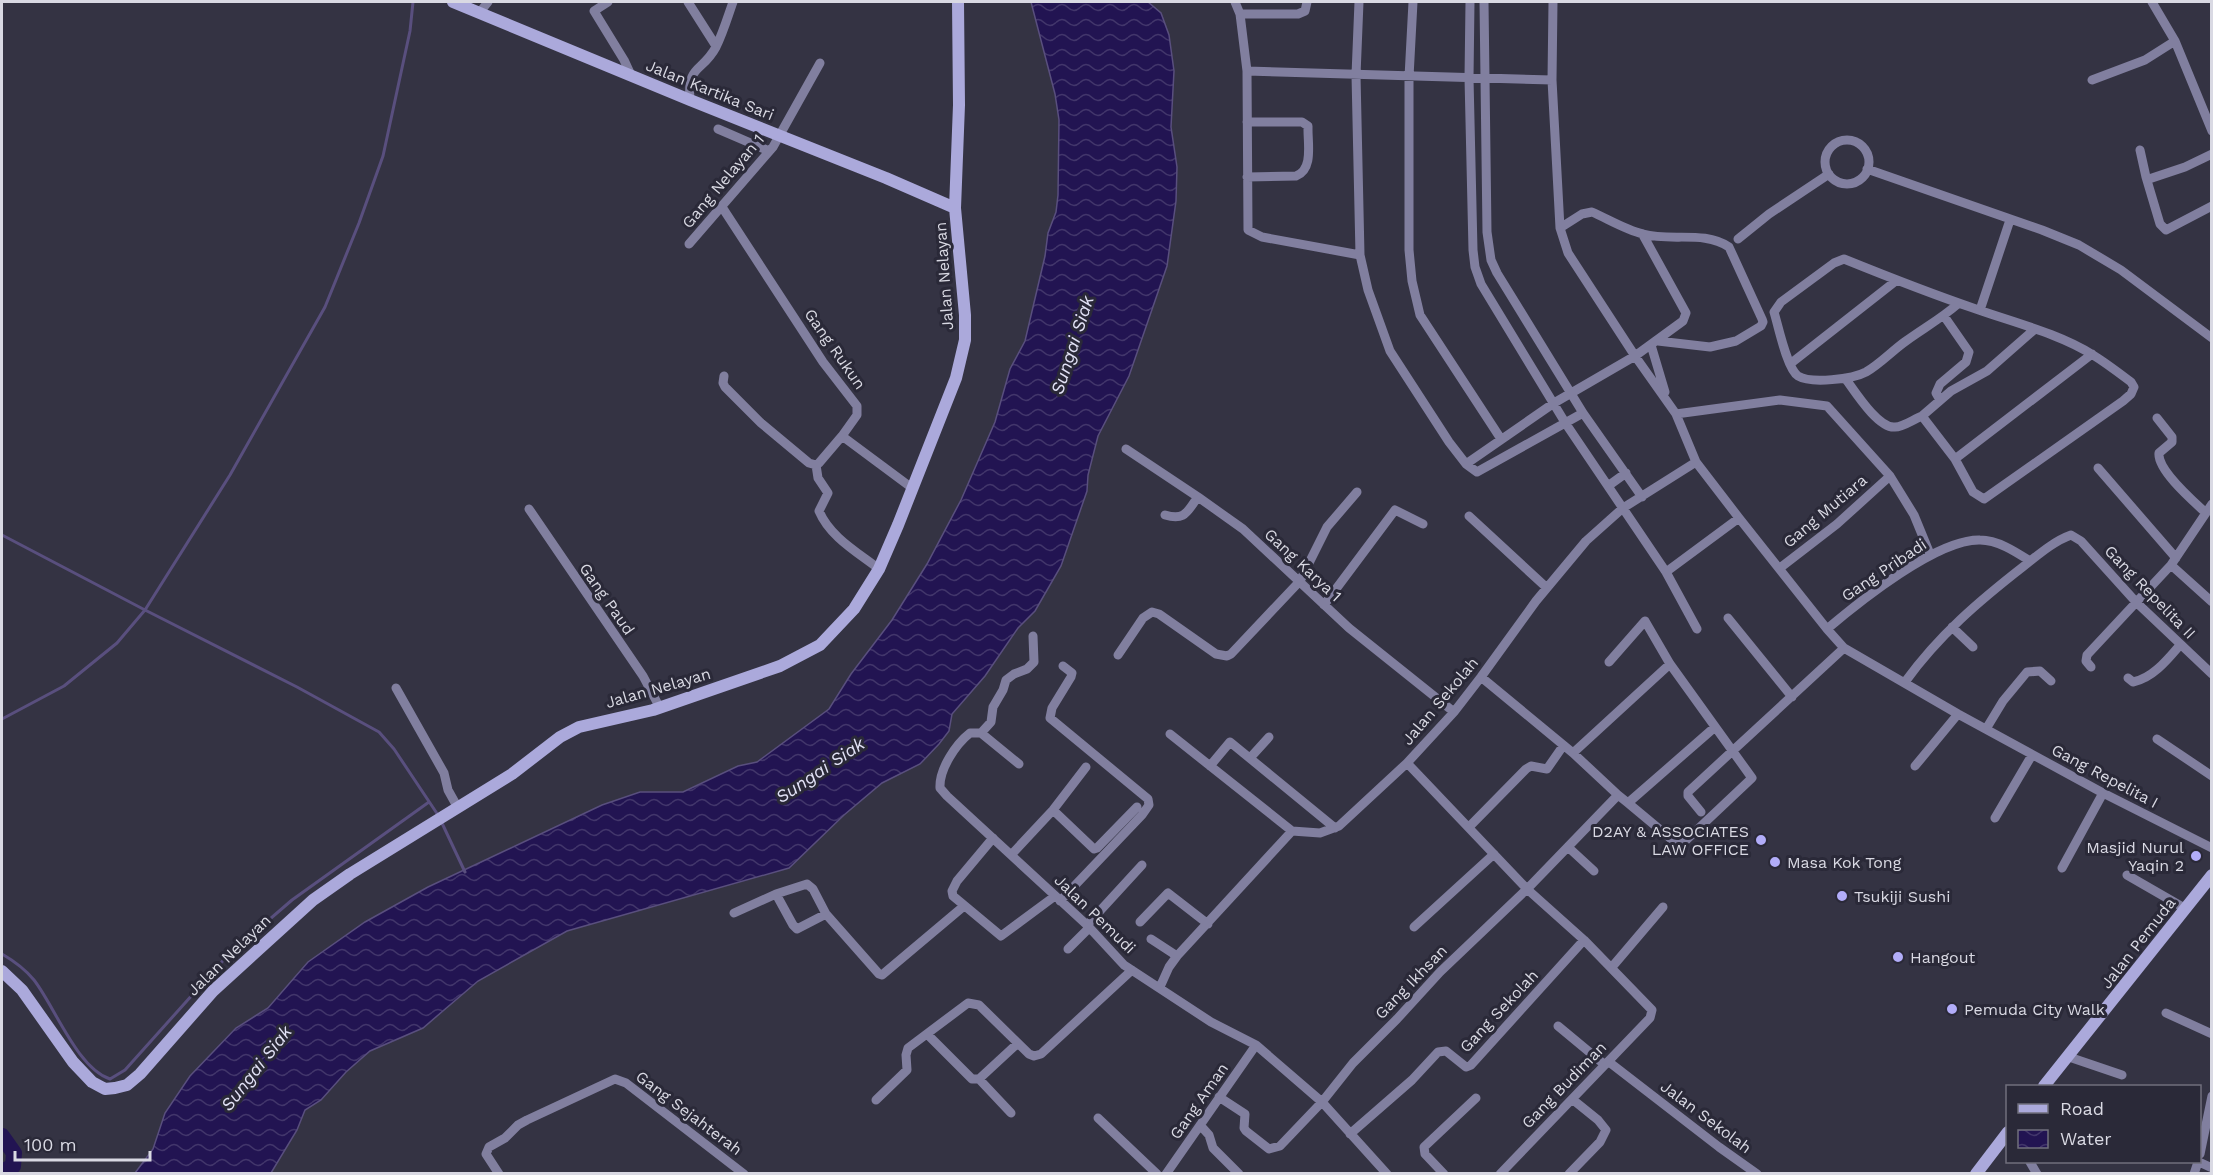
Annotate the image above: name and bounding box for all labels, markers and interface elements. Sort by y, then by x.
street label: Jalan Kartika Sari [643,56,777,124]
street label: Gang Nelayan 1 [678,130,768,232]
street label: Jalan Nelayan [931,221,957,331]
water label: Sungai Siak [1046,292,1098,397]
street label: Gang Rukun [800,305,870,393]
street label: Gang Mutiara [1779,471,1871,551]
street label: Gang Karya 1 [1261,524,1345,606]
street label: Gang Pribadi [1838,535,1930,605]
street label: Gang Repelita II [2100,541,2200,643]
street label: Gang Paud [575,559,639,639]
street label: Jalan Sekolah [1398,653,1482,749]
street label: Jalan Nelayan [603,664,713,712]
water label: Sungai Siak [772,732,869,807]
street label: Gang Repelita I [2048,740,2162,812]
place label: D2AY & ASSOCIATES LAW OFFICE [1592,822,1749,859]
marker: D2AY & ASSOCIATES LAW OFFICE [1754,833,1768,847]
place label: Masjid Nurul Yaqin 2 [2086,838,2184,875]
marker: Masjid Nurul Yaqin 2 [2189,849,2203,863]
place label: Masa Kok Tong [1787,853,1902,872]
marker: Masa Kok Tong [1768,855,1782,869]
street label: Jalan Pemudi [1050,871,1140,957]
place label: Tsukiji Sushi [1854,887,1950,906]
marker: Tsukiji Sushi [1835,889,1849,903]
street label: Jalan Pemuda [2097,894,2179,992]
street label: Jalan Nelayan [183,910,275,1000]
street label: Gang Ikhsan [1371,941,1451,1023]
place label: Hangout [1910,948,1976,967]
marker: Hangout [1891,950,1905,964]
street label: Gang Sekolah [1456,966,1542,1056]
place label: Pemuda City Walk [1964,1000,2105,1019]
marker: Pemuda City Walk [1945,1002,1959,1016]
water label: Sungai Siak [216,1020,297,1115]
street label: Gang Budiman [1518,1038,1610,1132]
street label: Gang Aman [1166,1059,1232,1143]
street label: Gang Sejahterah [632,1067,746,1159]
street label: Jalan Sekolah [1657,1077,1755,1157]
legend [2006,1085,2201,1163]
text: Road [2060,1098,2104,1119]
scale bar [15,1124,150,1162]
text: Water [2060,1128,2112,1149]
text: 100 m [24,1134,77,1155]

